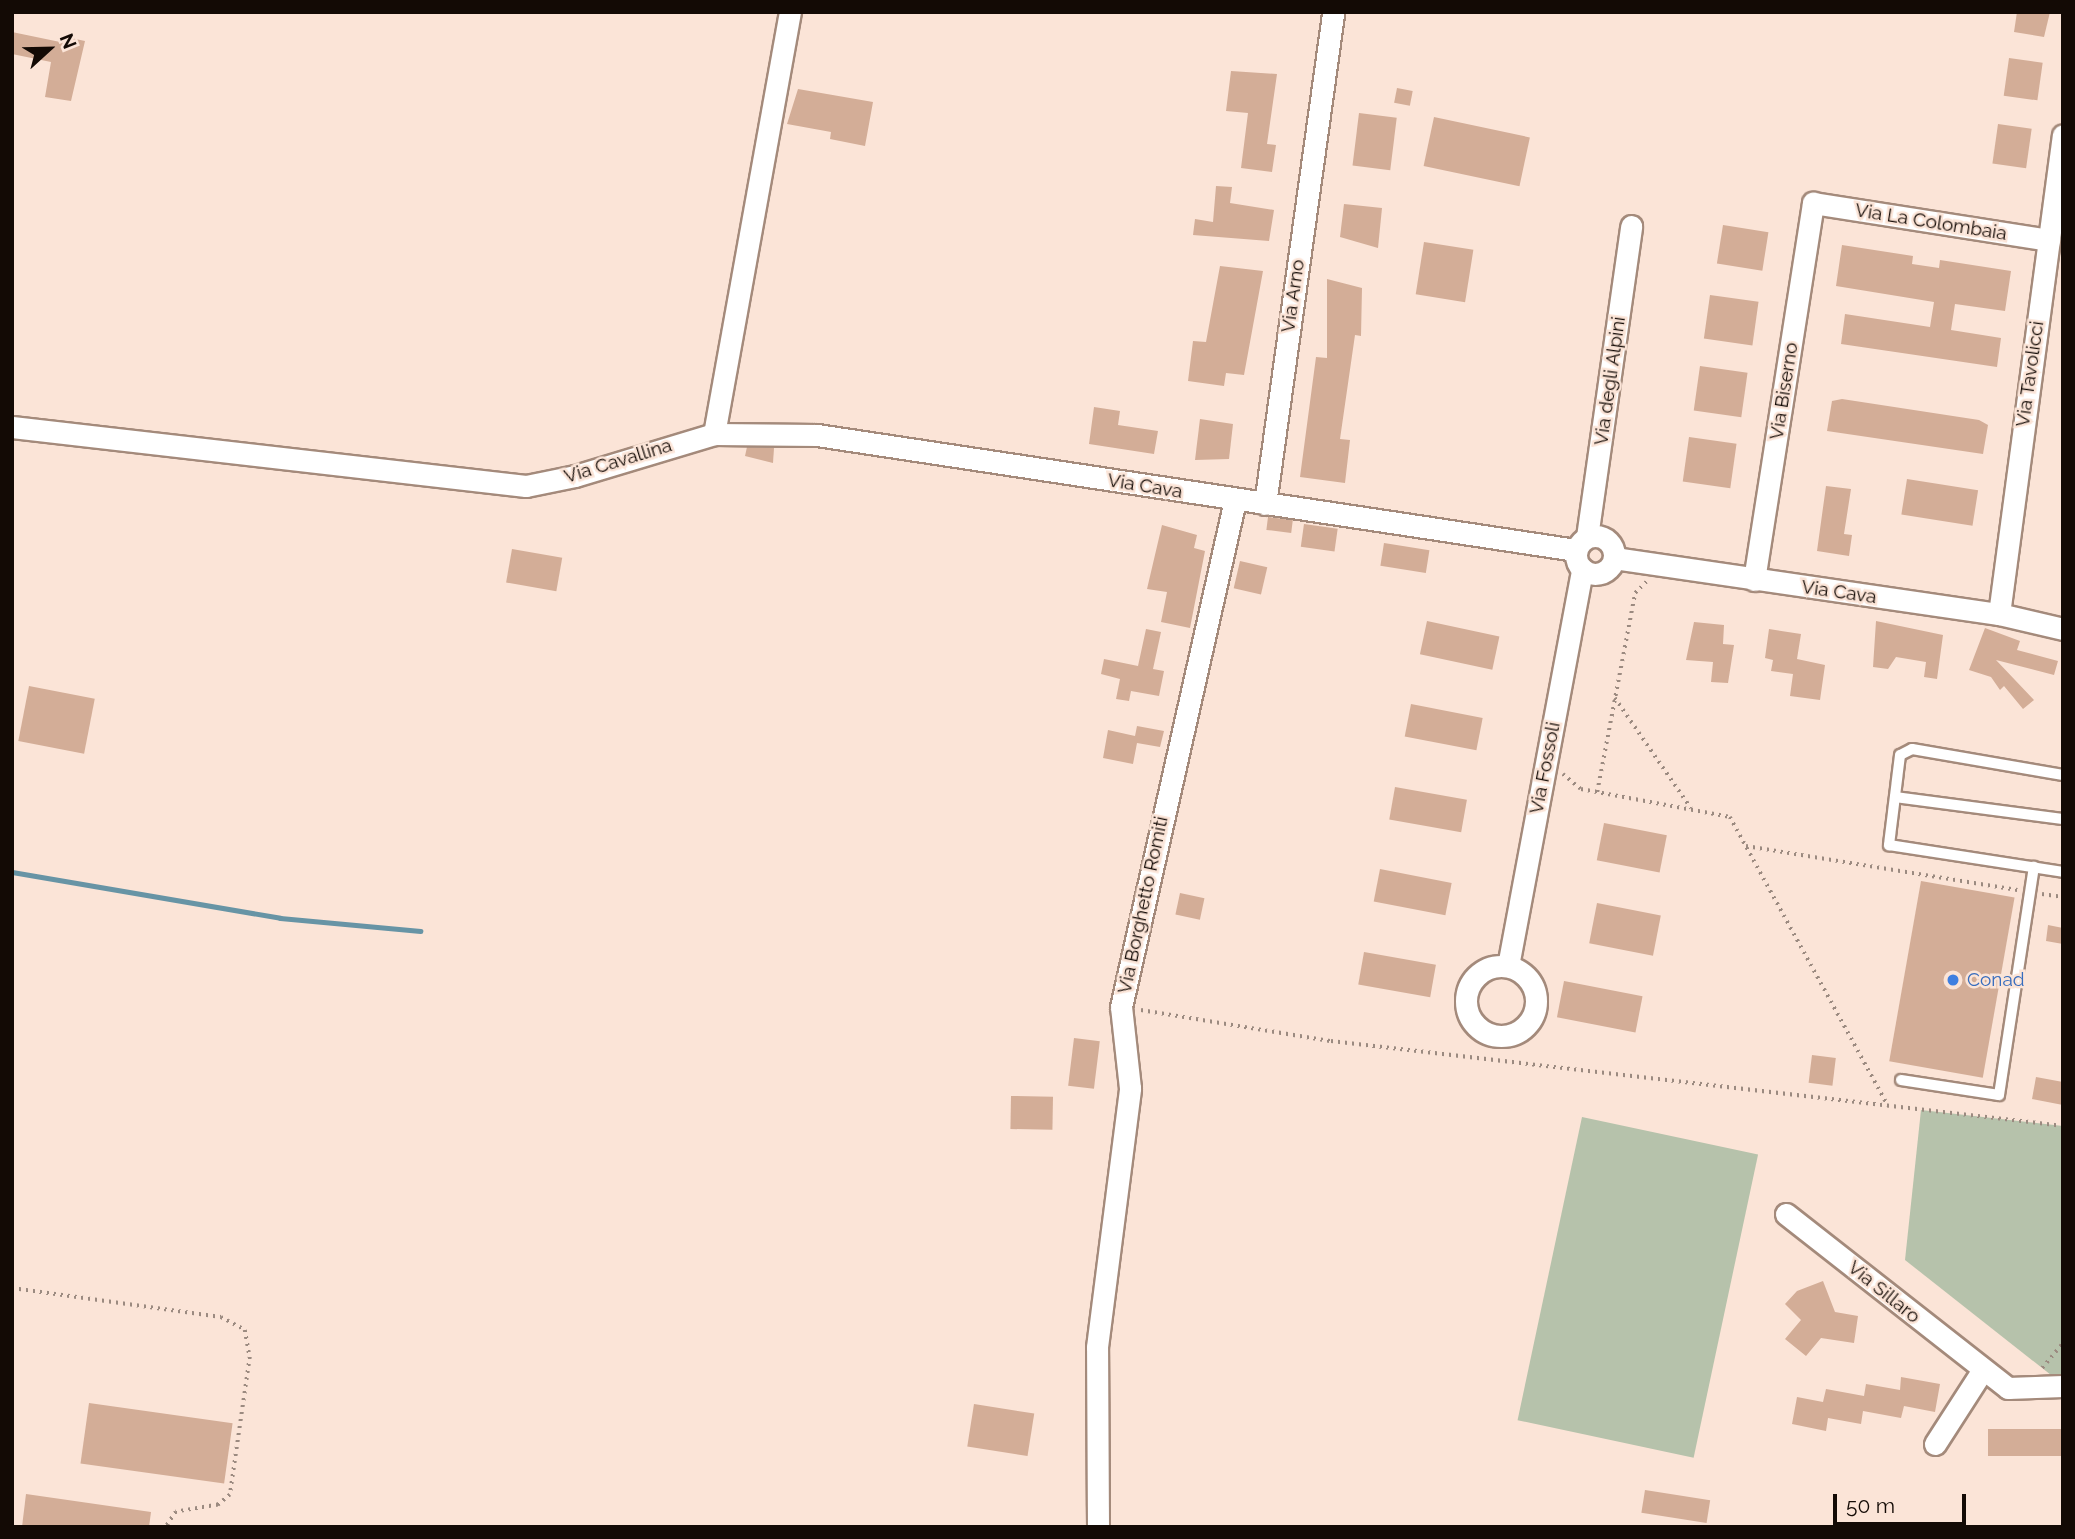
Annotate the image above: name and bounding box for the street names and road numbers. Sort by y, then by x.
street label: Via La Colombaia [1853,199,2009,245]
street label: Via Arno [1277,258,1309,334]
street label: Via degli Alpini [1590,315,1630,447]
street label: Via Tavolicci [2011,319,2049,429]
street label: Via Biserno [1765,341,1803,441]
street label: Via Cavallina [561,434,675,488]
street label: Via Cava [1106,469,1184,503]
street label: Via Cava [1800,575,1878,609]
street label: Via Fossoli [1525,720,1565,816]
street label: Via Borghetto Romiti [1113,814,1173,996]
street label: Via Sillaro [1843,1256,1925,1328]

